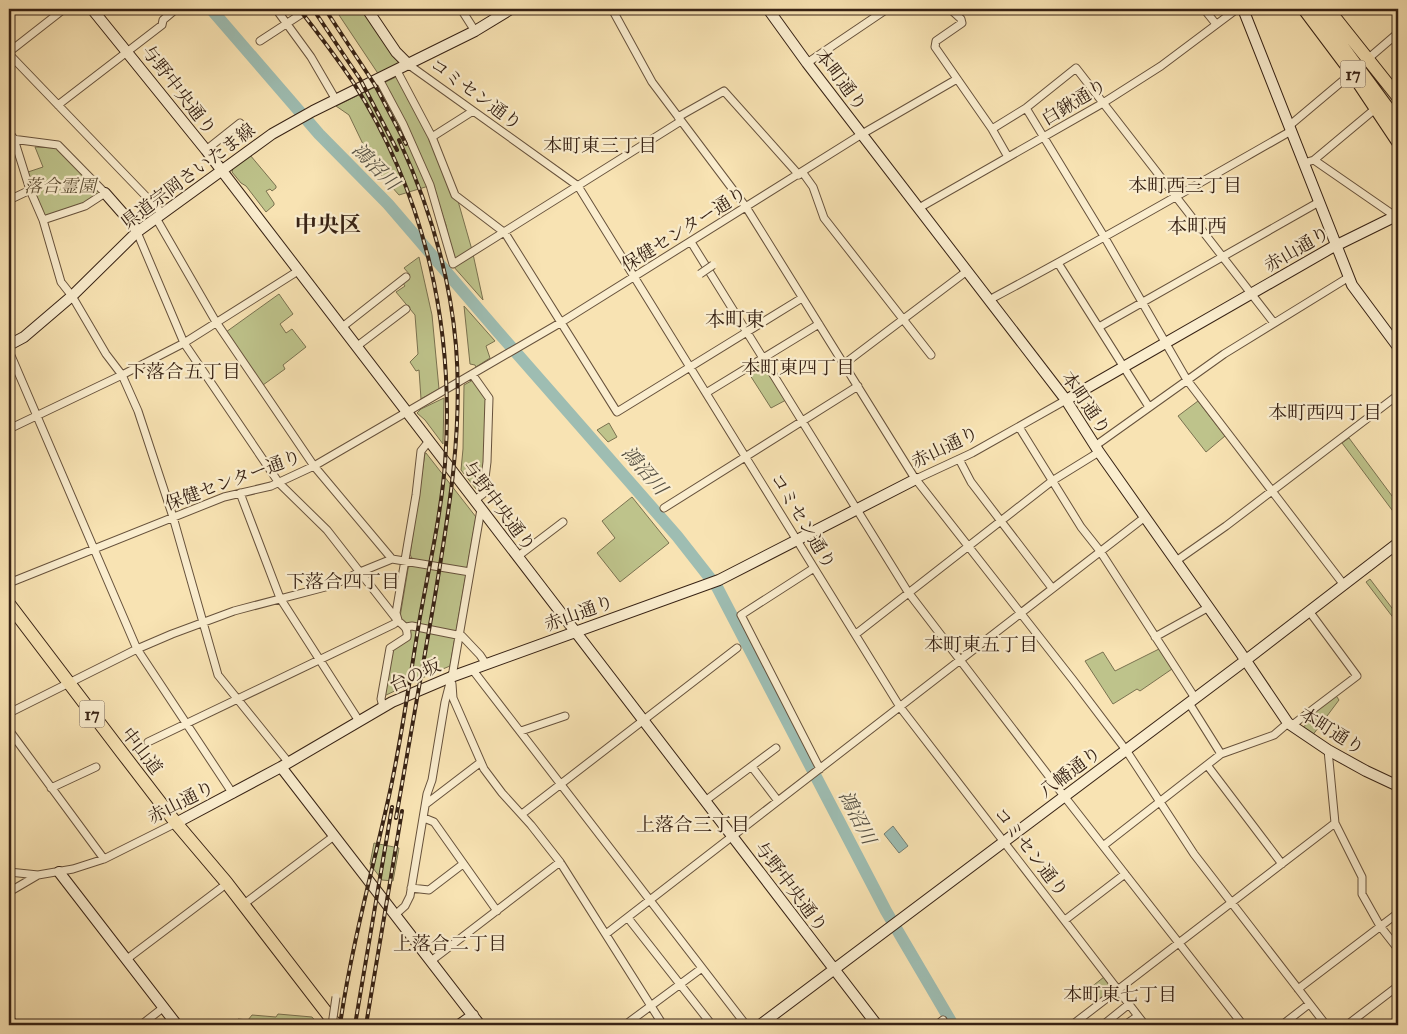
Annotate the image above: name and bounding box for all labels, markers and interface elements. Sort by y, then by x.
street label: 与野中央通り [137,41,221,139]
street label: 本町通り [811,45,871,115]
street label: コミセン通り [426,53,526,135]
road number: 17 [1340,61,1366,88]
street label: 白鍬通り [1037,74,1111,130]
street label: 県道宗岡さいたま線 [117,118,259,234]
district label: 本町東三丁目 [543,134,657,157]
water label: 鴻沼川 [347,138,405,196]
district label: 本町西三丁目 [1128,174,1242,197]
park label: 落合霊園 [24,175,99,197]
street label: 保健センター通り [617,182,751,276]
district label: 中央区 [295,211,361,238]
district label: 本町西 [1167,214,1227,238]
street label: 赤山通り [1260,221,1334,277]
district label: 本町東 [705,307,765,331]
district label: 本町東四丁目 [741,356,855,379]
district label: 下落合五丁目 [127,360,241,383]
street label: 本町通り [1057,367,1115,439]
district label: 本町西四丁目 [1268,401,1382,424]
street label: 赤山通り [908,421,982,473]
water label: 鴻沼川 [617,441,673,501]
street label: 保健センター通り [162,445,304,515]
street label: 与野中央通り [458,456,540,556]
street label: コミセン通り [766,469,840,573]
district label: 下落合四丁目 [286,570,400,593]
street label: 赤山通り [541,590,617,636]
district label: 本町東五丁目 [924,633,1038,656]
street label: 台の坂 [386,654,444,696]
road number: 17 [80,701,104,728]
street label: 本町通り [1296,703,1368,759]
street label: 中山道 [117,723,167,779]
street label: 八幡通り [1035,742,1105,802]
street label: 赤山通り [144,776,218,828]
water label: 鴻沼川 [834,787,882,850]
street label: コミセン通り [989,803,1073,901]
district label: 上落合三丁目 [636,813,750,836]
street label: 与野中央通り [750,837,832,937]
district label: 上落合二丁目 [393,932,507,955]
district label: 本町東七丁目 [1063,983,1177,1006]

